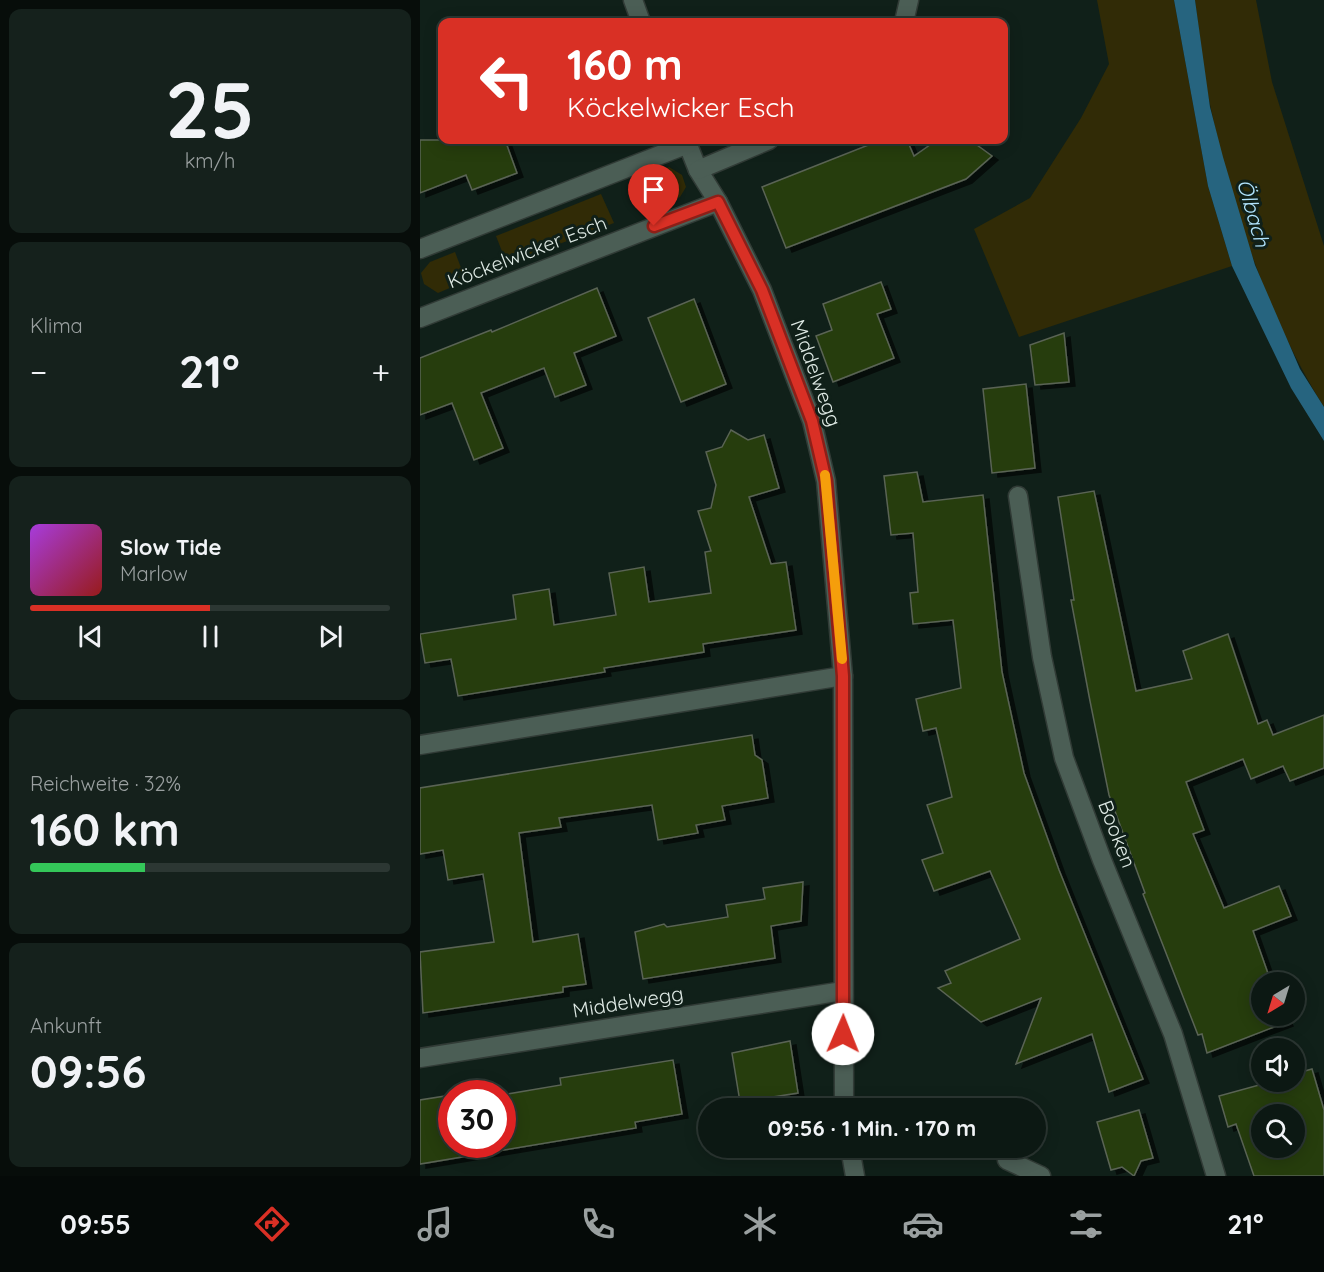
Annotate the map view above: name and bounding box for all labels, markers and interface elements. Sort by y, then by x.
text: 160 m [567,38,683,91]
icon: left [468,42,546,120]
text: 25 [165,60,255,158]
text: Köckelwicker Esch [567,90,795,124]
text: km/h [185,148,235,173]
pin [628,164,679,226]
icon: arrive [637,173,670,206]
water label: Ölbach [1232,176,1276,251]
street label: Köckelwicker Esch [444,210,610,293]
text: Klima [30,313,83,338]
street label: Middelwegg [786,316,847,430]
text: 21° [179,343,240,399]
text: − [30,351,47,392]
text: + [371,351,390,392]
text: Slow Tide [120,533,221,561]
text: Marlow [120,561,188,586]
icon: previous [74,620,107,653]
icon: pause [194,620,227,653]
icon: next [314,620,347,653]
text: Reichweite · 32% [30,771,181,796]
street label: Booken [1093,797,1142,871]
text: 160 km [30,801,180,857]
north arrow [1251,972,1305,1026]
map controls [1251,972,1305,1158]
street label: Middelwegg [571,980,685,1023]
position arrow [811,1002,875,1066]
text: Ankunft [30,1013,102,1038]
button: sound [1251,1038,1305,1092]
text: 09:56 [30,1043,146,1099]
speed limit sign: 30 [438,1080,516,1158]
button: search [1251,1104,1305,1158]
text: 09:56 · 1 Min. · 170 m [768,1114,976,1142]
icon: directions [251,1203,293,1245]
icon: music [414,1203,456,1245]
icon: phone [577,1203,619,1245]
icon: climate [739,1203,781,1245]
icon: car [902,1203,944,1245]
icon: filters [1065,1203,1107,1245]
text: 09:55 [60,1207,131,1241]
text: 21° [1227,1207,1264,1241]

